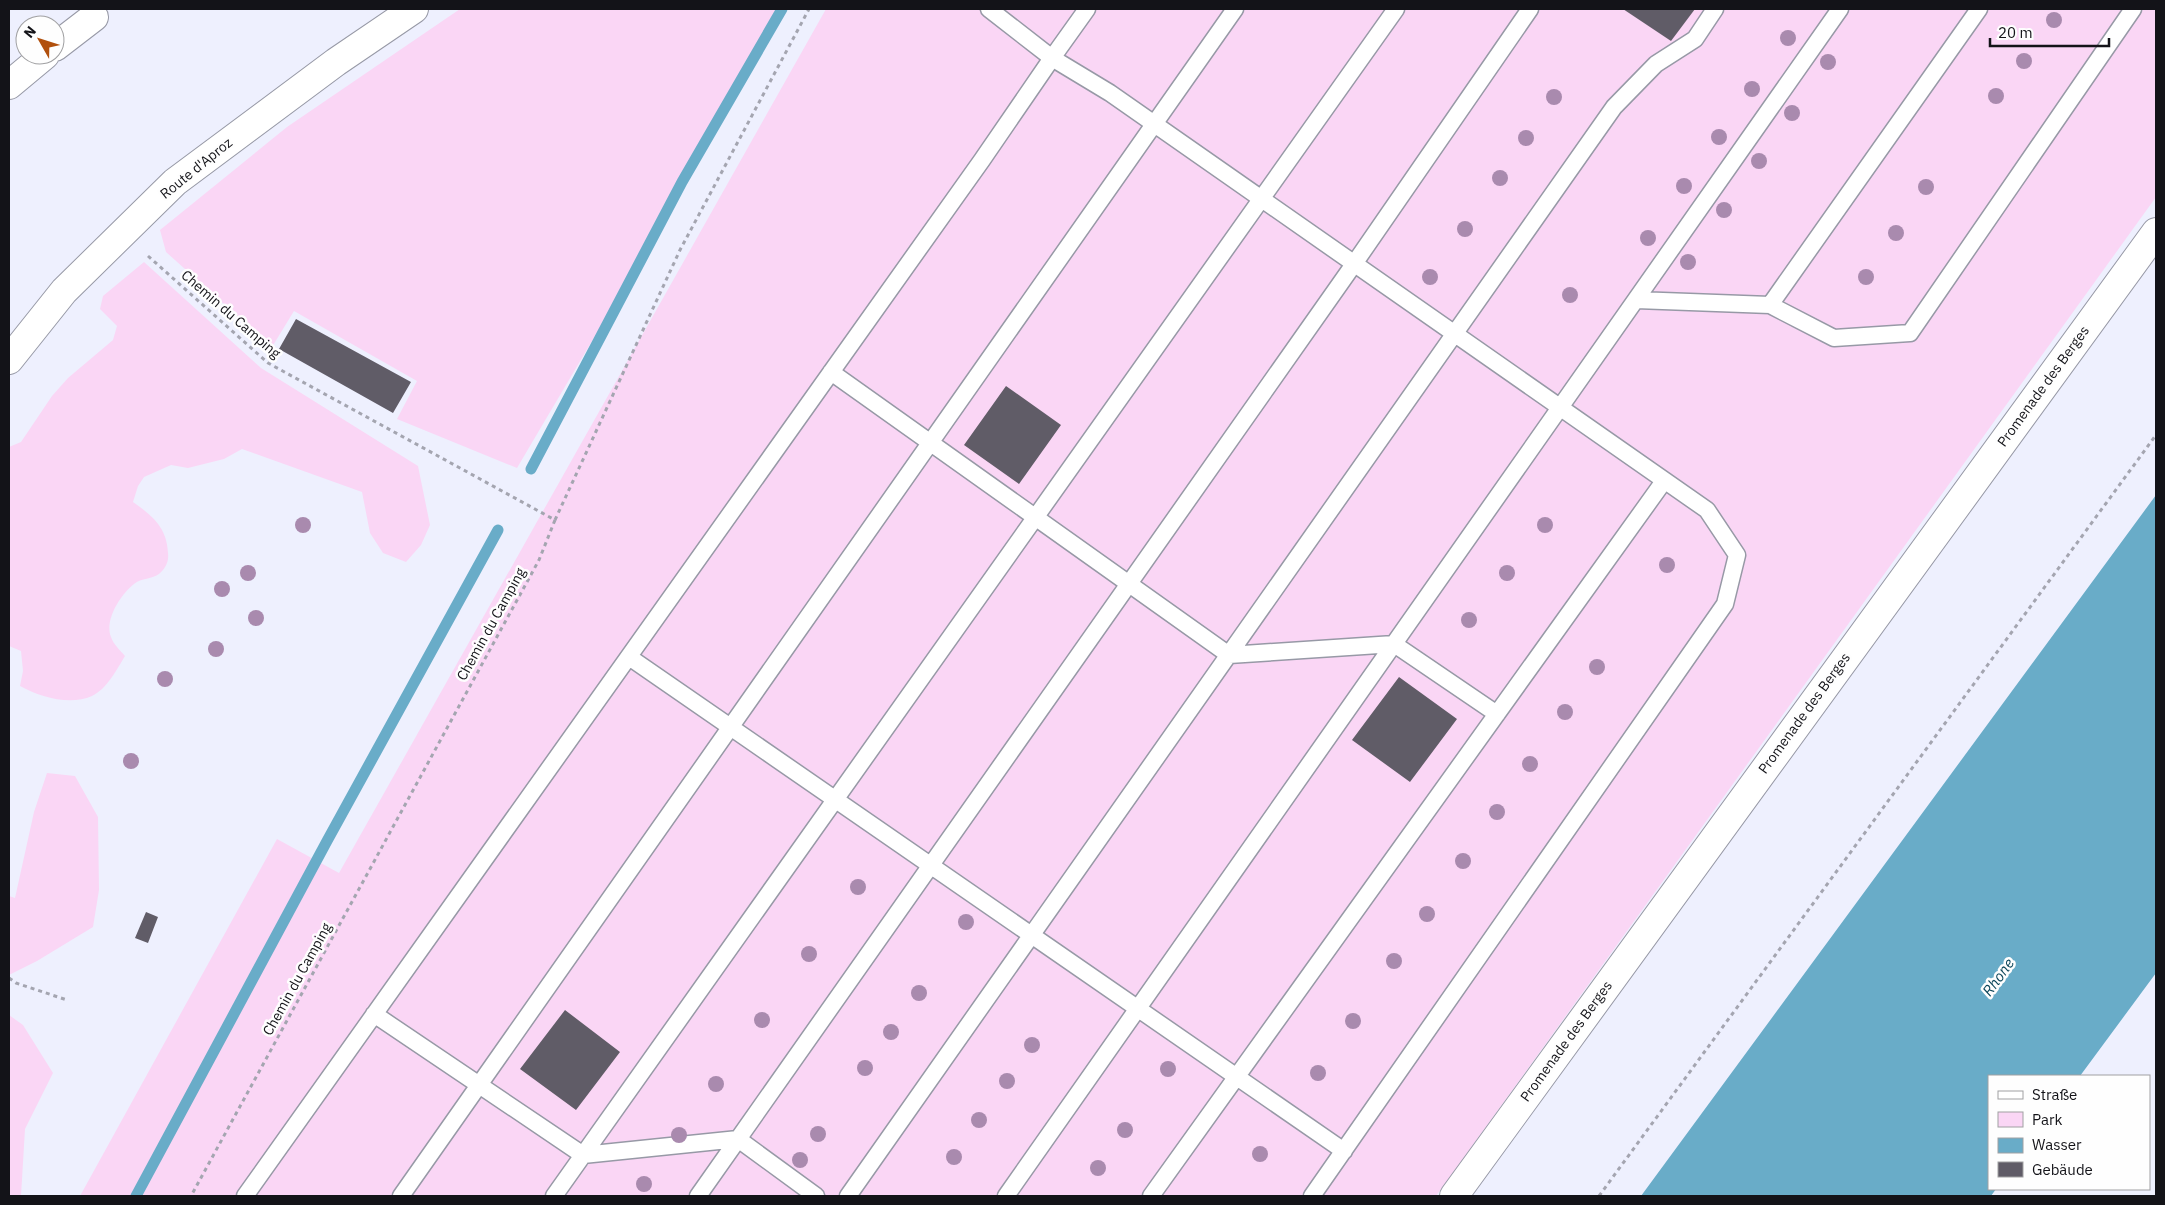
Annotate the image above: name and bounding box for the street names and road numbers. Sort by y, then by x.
street label: Route d'Aproz [156,133,236,203]
street label: Chemin du Camping [178,266,285,363]
street label: Promenade des Berges [1993,322,2093,450]
street label: Chemin du Camping [453,564,530,683]
street label: Promenade des Berges [1754,649,1854,777]
street label: Chemin du Camping [259,919,336,1038]
street label: Promenade des Berges [1516,977,1616,1105]

